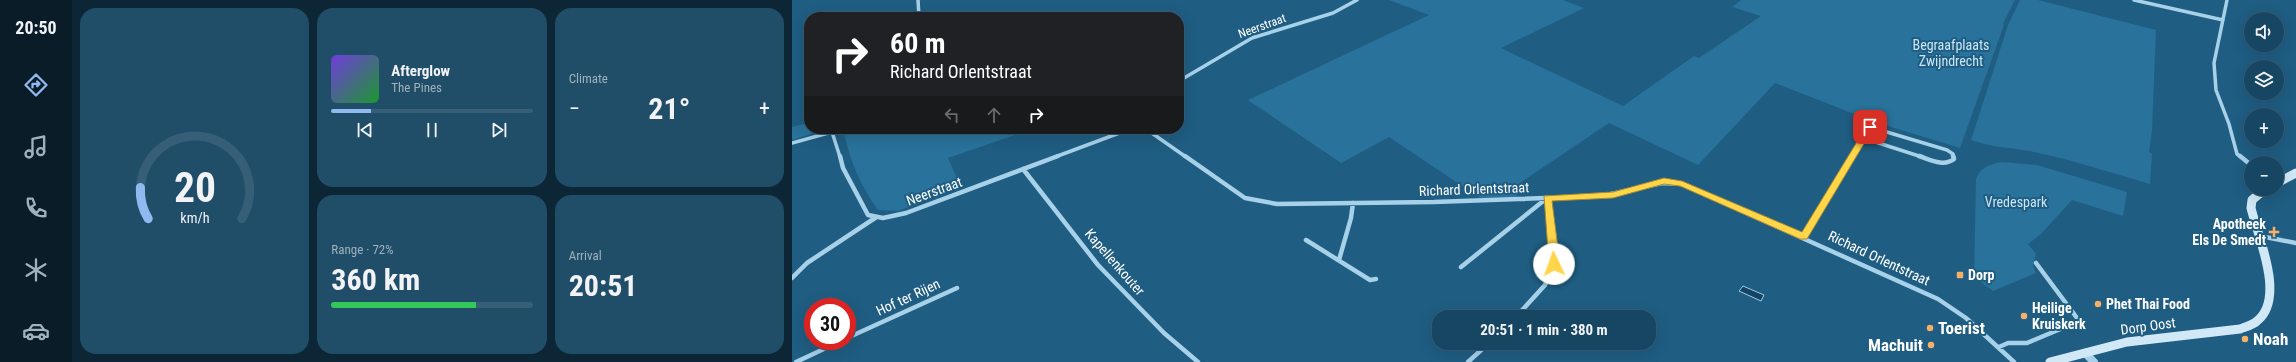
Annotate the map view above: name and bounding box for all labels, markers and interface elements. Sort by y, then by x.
street label: Neerstraat [1236,11,1288,41]
map controls [2244,12,2284,196]
button: sound [2244,12,2284,52]
text: 20:50 [15,17,57,38]
text: 60 m [890,27,946,60]
icon: right [824,28,876,80]
park label: Begraafplaats Zwijndrecht [1913,37,1990,69]
button: layers [2244,60,2284,100]
text: Richard Orlentstraat [890,61,1032,82]
text: Afterglow [391,62,450,80]
icon: directions [22,71,50,99]
text: Climate [569,71,608,86]
text: The Pines [391,80,442,95]
text: 21° [648,91,690,126]
text: − [569,96,580,121]
text: + [759,96,770,121]
icon: left [941,104,963,126]
icon: ahead [983,104,1005,126]
icon: right [1025,104,1047,126]
button: + [2244,108,2284,148]
pin [1853,110,1887,144]
icon: arrive [1859,116,1881,138]
icon: previous [354,119,376,141]
icon: pause [421,119,443,141]
icon: next [488,119,510,141]
icon: music [22,133,50,161]
button: − [2244,156,2284,196]
text: 20 [174,163,216,212]
street label: Neerstraat [904,174,964,208]
street label: Richard Orlentstraat [1419,179,1529,199]
icon: phone [22,194,50,222]
park label: Vredespark [1985,194,2048,210]
text: km/h [180,210,209,226]
place label: Apotheek Els De Smedt [2192,216,2266,248]
street label: Kapellenkouter [1082,226,1148,298]
street label: Richard Orlentstraat [1826,227,1932,289]
marker: Apotheek Els De Smedt [2269,227,2279,237]
text: Range · 72% [331,242,393,257]
position arrow [1533,243,1575,285]
text: Arrival [569,248,602,263]
icon: climate [22,256,50,284]
text: 360 km [331,262,420,297]
place label: Dorp [1968,267,1995,283]
text: 20:51 [569,268,638,303]
marker: Dorp [1955,270,1965,280]
street label: Hof ter Rijen [874,275,942,319]
place label: Phet Thai Food [2106,296,2190,312]
speed limit sign: 30 [804,298,856,350]
marker: Phet Thai Food [2093,299,2103,309]
place label: Heilige Kruiskerk [2032,300,2086,332]
marker: Heilige Kruiskerk [2019,311,2029,321]
street label: Dorp Oost [2119,314,2177,338]
icon: car [22,317,50,345]
place label: Toerist [1938,318,1985,338]
text: 20:51 · 1 min · 380 m [1480,321,1608,339]
marker: Toerist [1925,323,1935,333]
place label: Noah [2253,329,2288,349]
marker: Noah [2240,334,2250,344]
place label: Machuit [1868,335,1923,355]
marker: Machuit [1926,340,1936,350]

